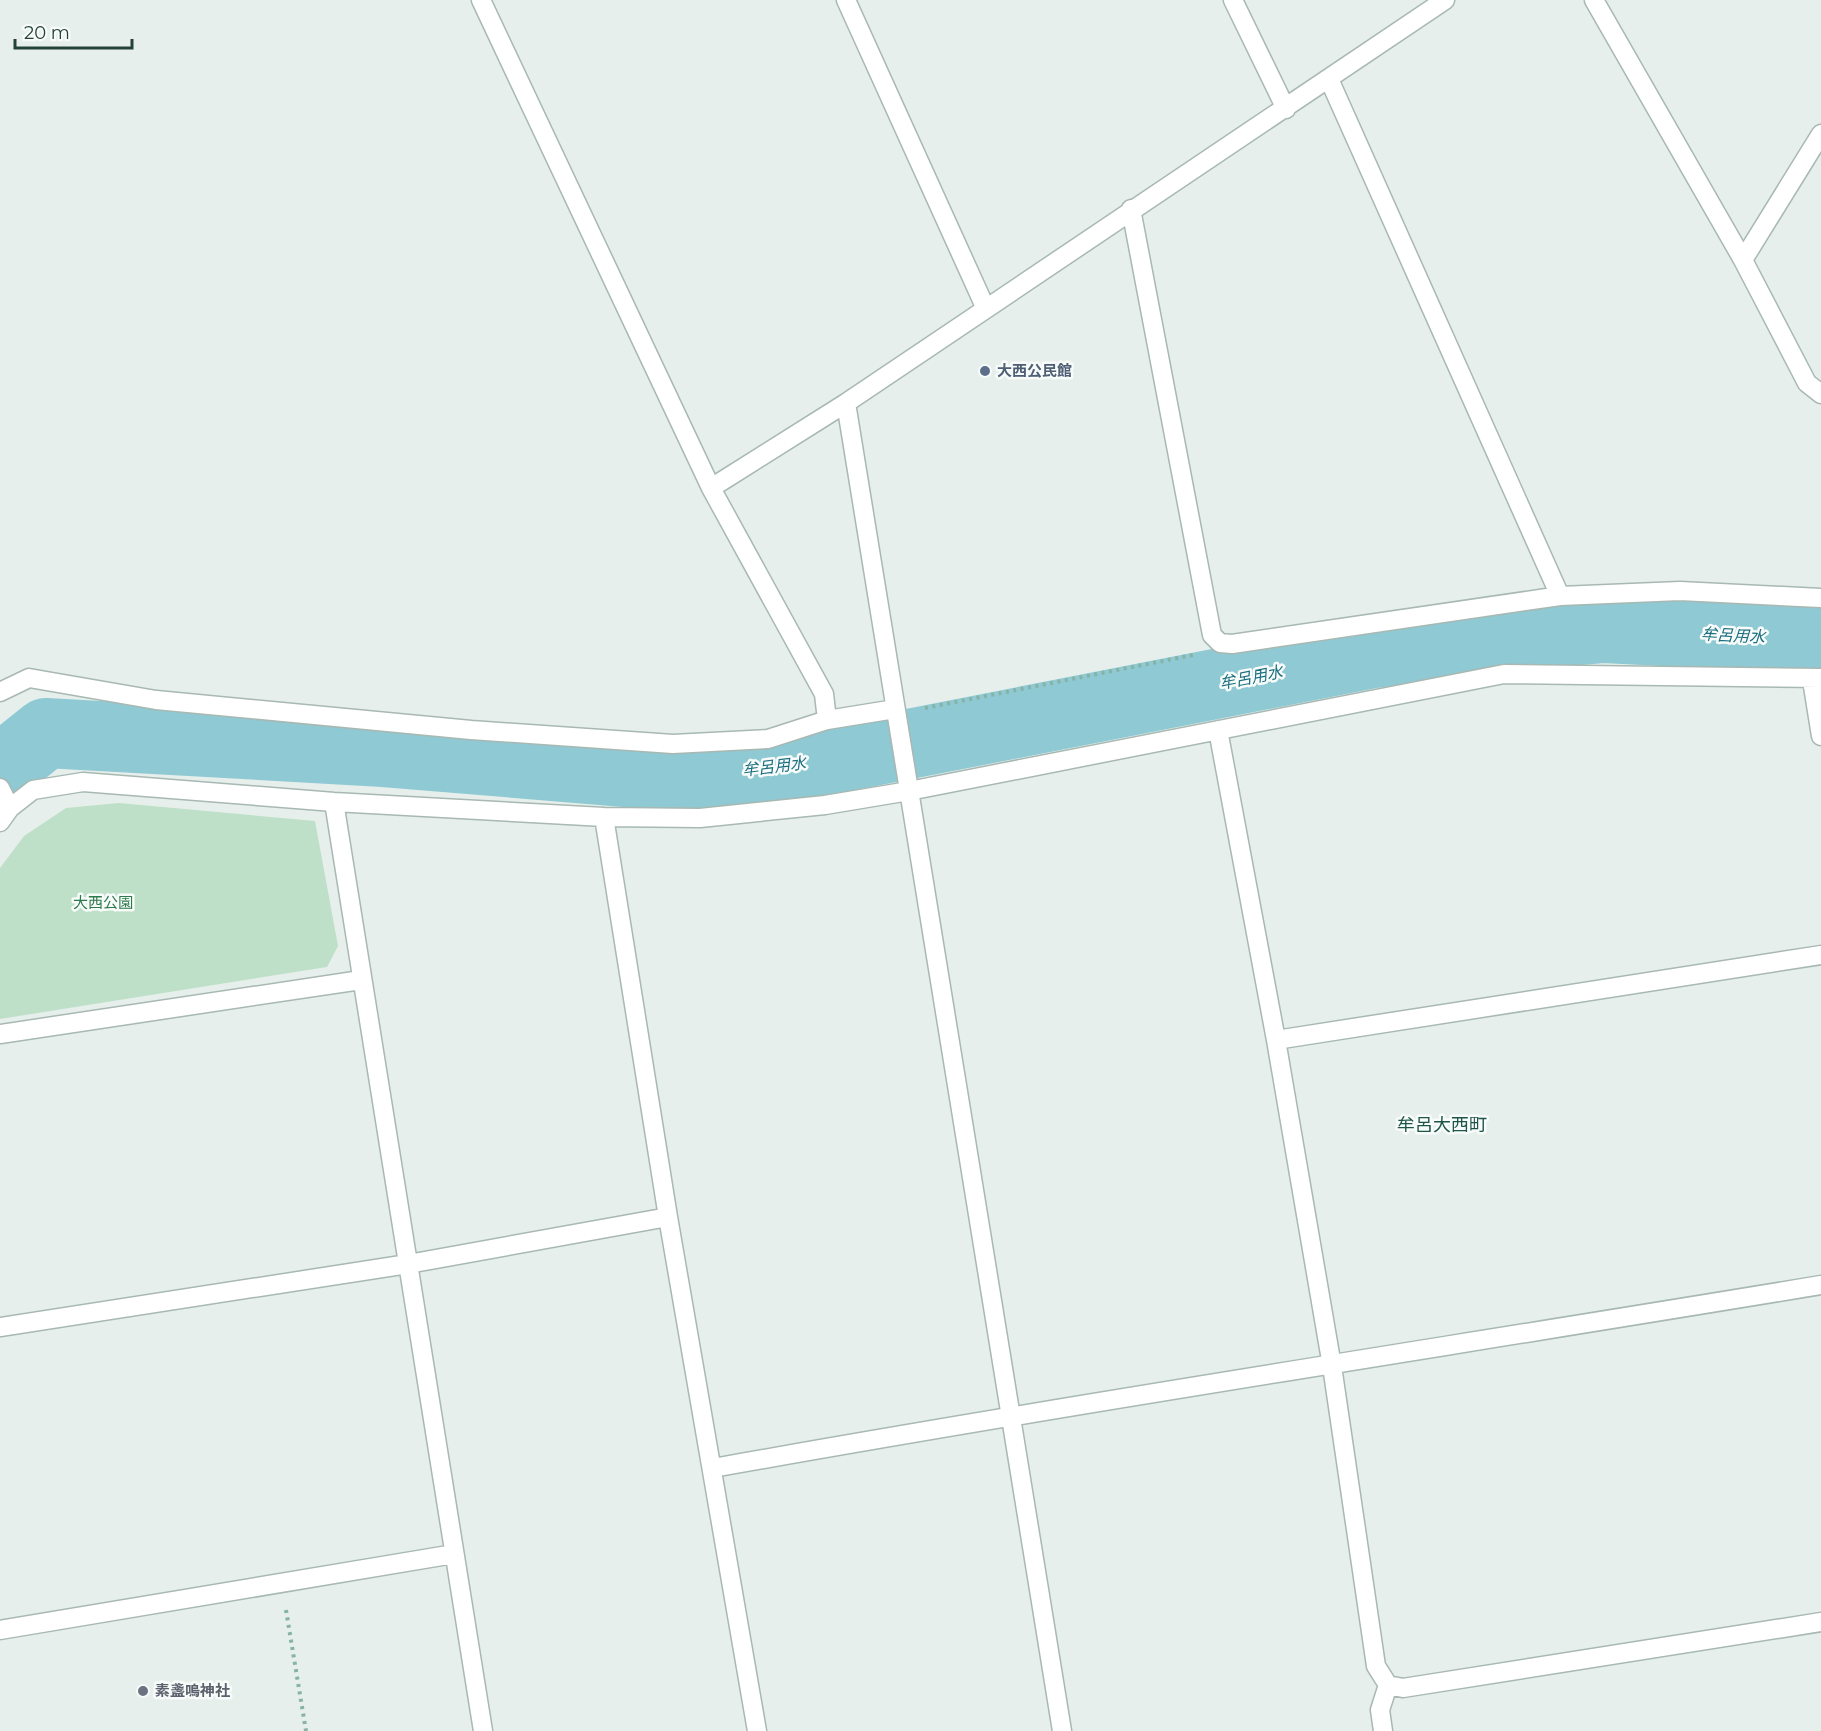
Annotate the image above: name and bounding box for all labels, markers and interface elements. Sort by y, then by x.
scale bar [15,12,132,50]
text: 20 m [24,22,70,44]
place label: 大西公民館 [997,361,1072,380]
marker: 大西公民館 [978,364,992,378]
water label: 牟呂用水 [1701,624,1767,647]
water label: 牟呂用水 [1218,662,1286,693]
water label: 牟呂用水 [741,753,809,780]
park label: 大西公園 [73,893,133,912]
district label: 牟呂大西町 [1397,1114,1487,1136]
place label: 素盞嗚神社 [155,1681,230,1700]
marker: 素盞嗚神社 [136,1684,150,1698]

